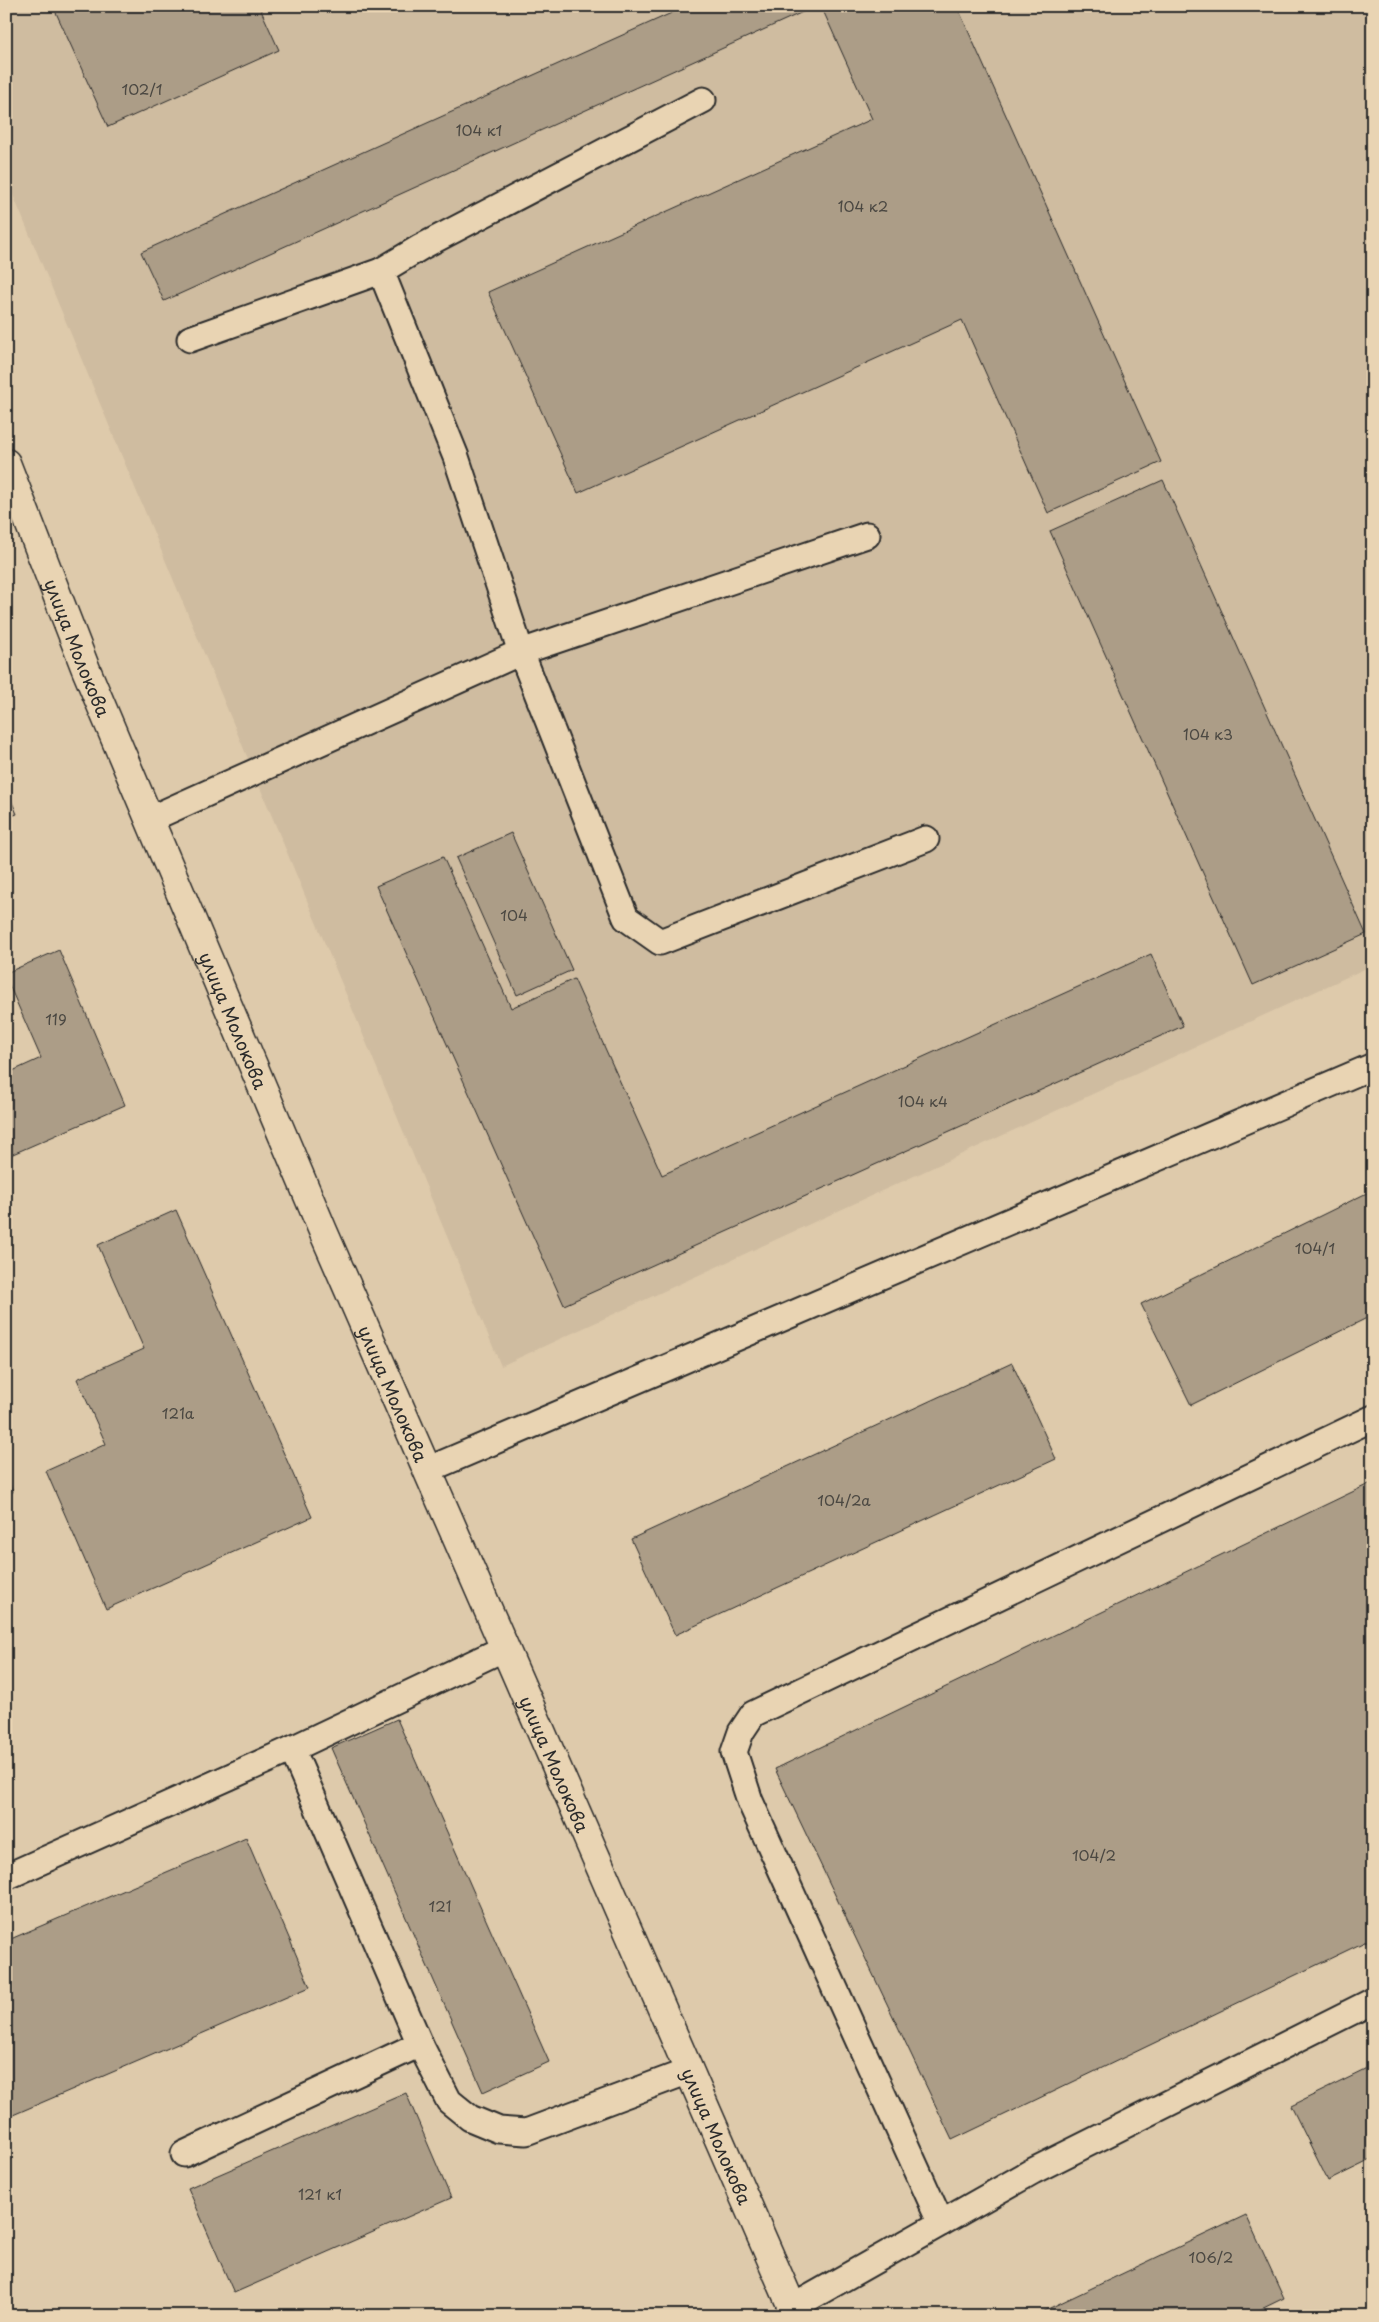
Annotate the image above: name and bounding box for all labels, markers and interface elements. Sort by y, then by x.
house number: 102/1 [122,77,162,100]
house number: 104 к1 [456,118,502,141]
house number: 104 к2 [838,194,888,217]
street label: улица Молокова [38,574,118,721]
house number: 104 к3 [1183,722,1233,745]
house number: 104 [500,903,528,926]
street label: улица Молокова [193,947,275,1094]
house number: 119 [45,1007,67,1030]
house number: 104 к4 [898,1089,948,1112]
house number: 104/1 [1295,1236,1335,1259]
street label: улица Молокова [352,1321,436,1467]
house number: 121а [162,1401,195,1424]
house number: 104/2а [817,1488,871,1511]
street label: улица Молокова [514,1691,597,1837]
house number: 104/2 [1072,1843,1116,1866]
house number: 121 [428,1894,452,1917]
street label: улица Молокова [676,2063,759,2209]
house number: 121 к1 [298,2182,342,2205]
house number: 106/2 [1189,2245,1233,2268]

